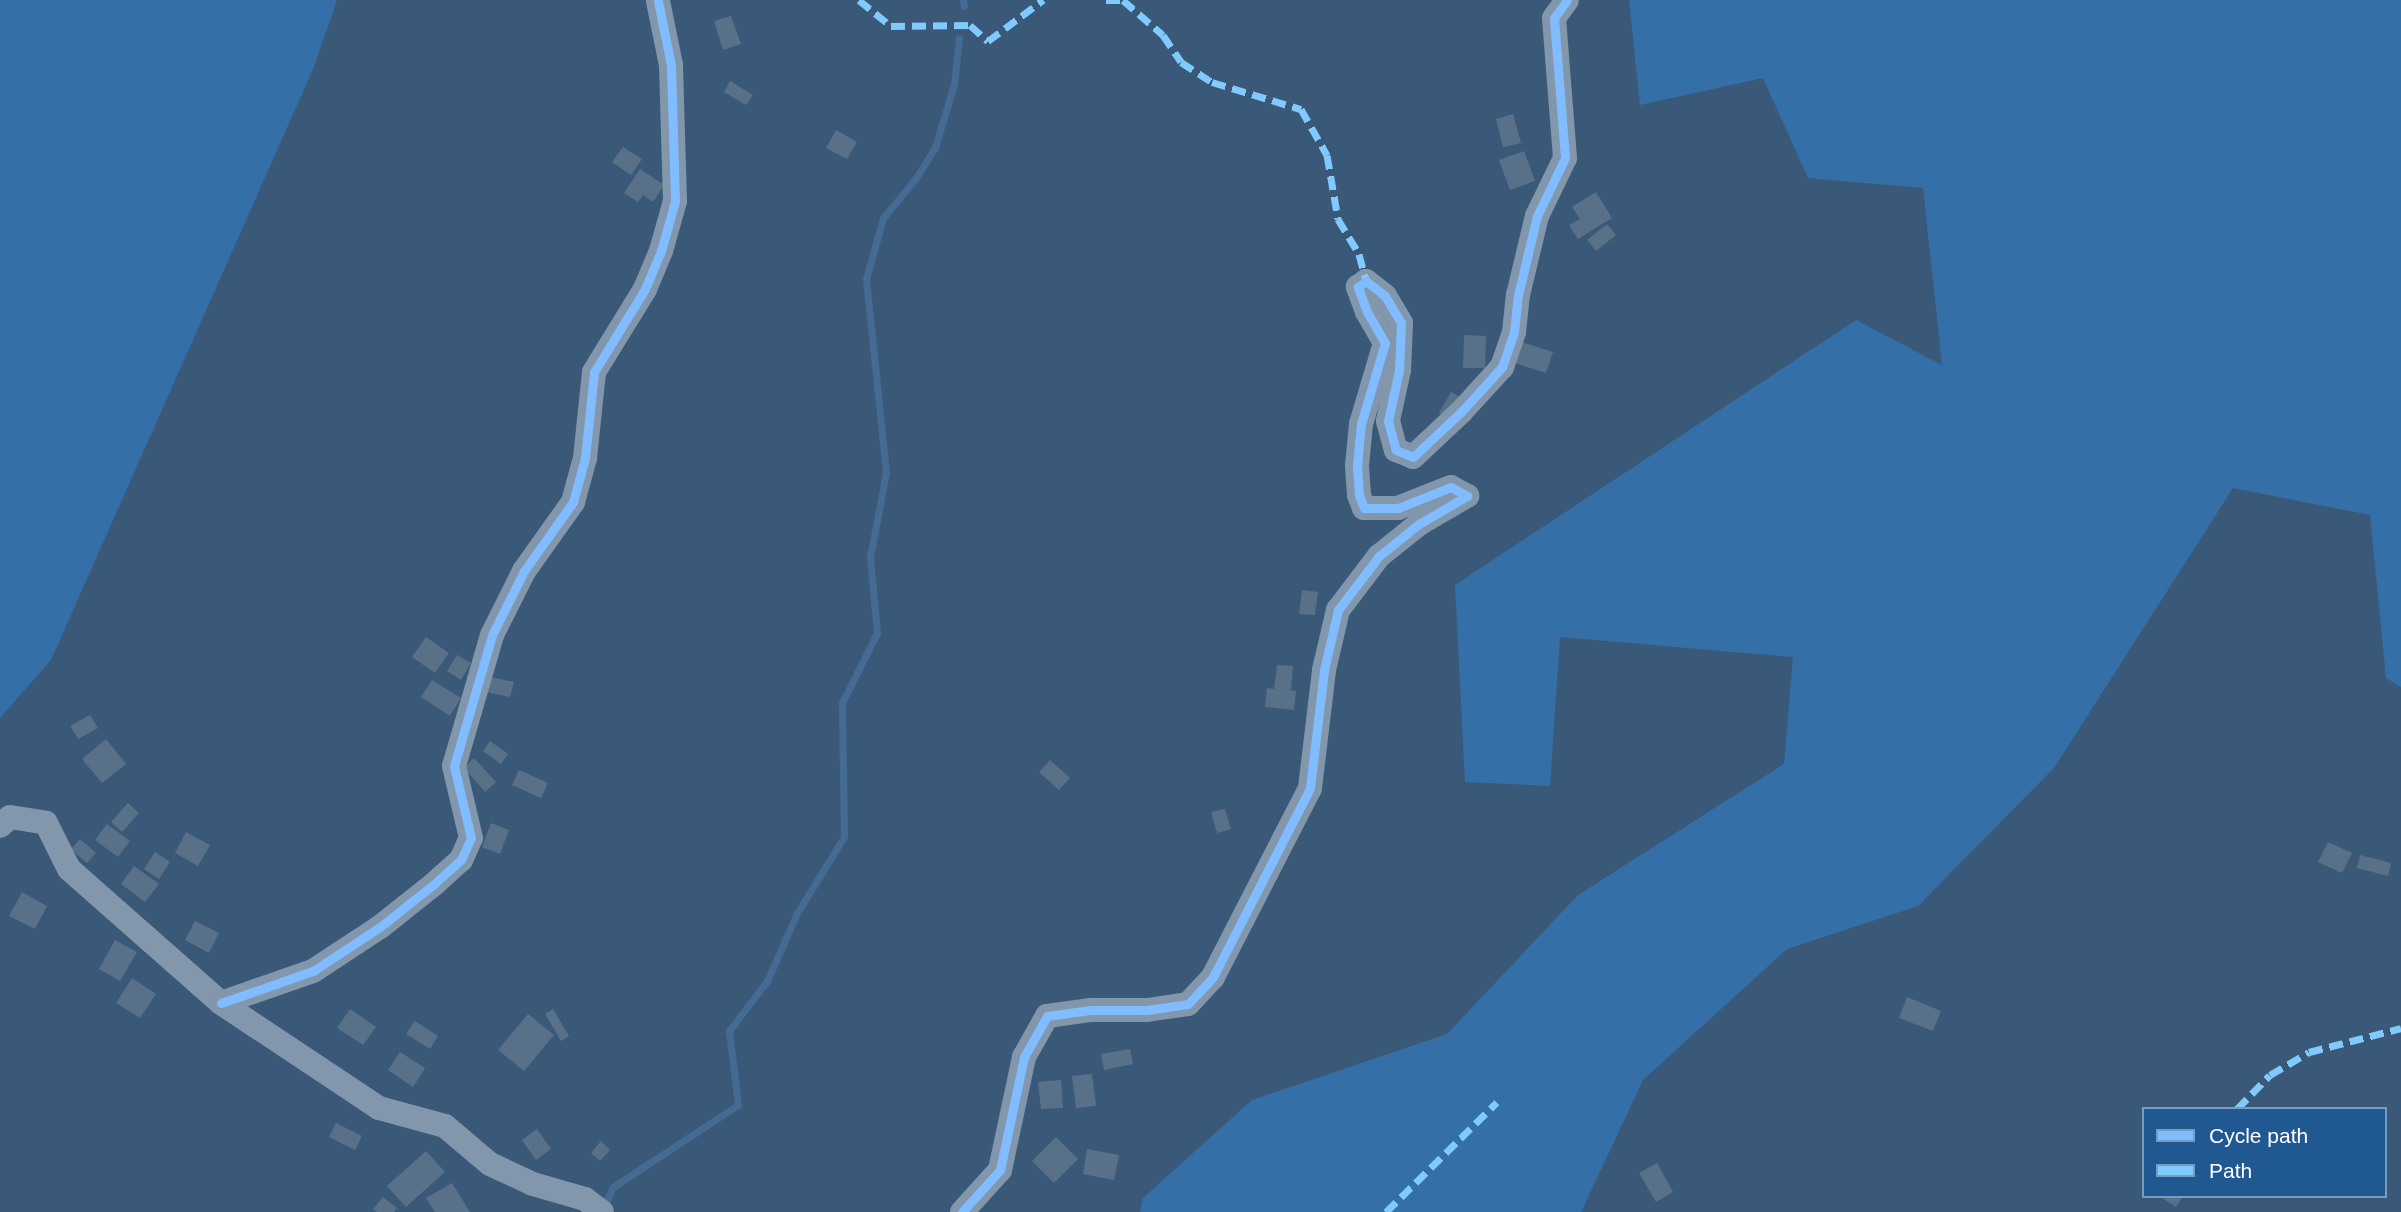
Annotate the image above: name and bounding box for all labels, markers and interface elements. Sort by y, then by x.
legend [2142,1107,2387,1198]
text: Cycle path [2209,1124,2308,1147]
text: Path [2209,1159,2252,1182]

